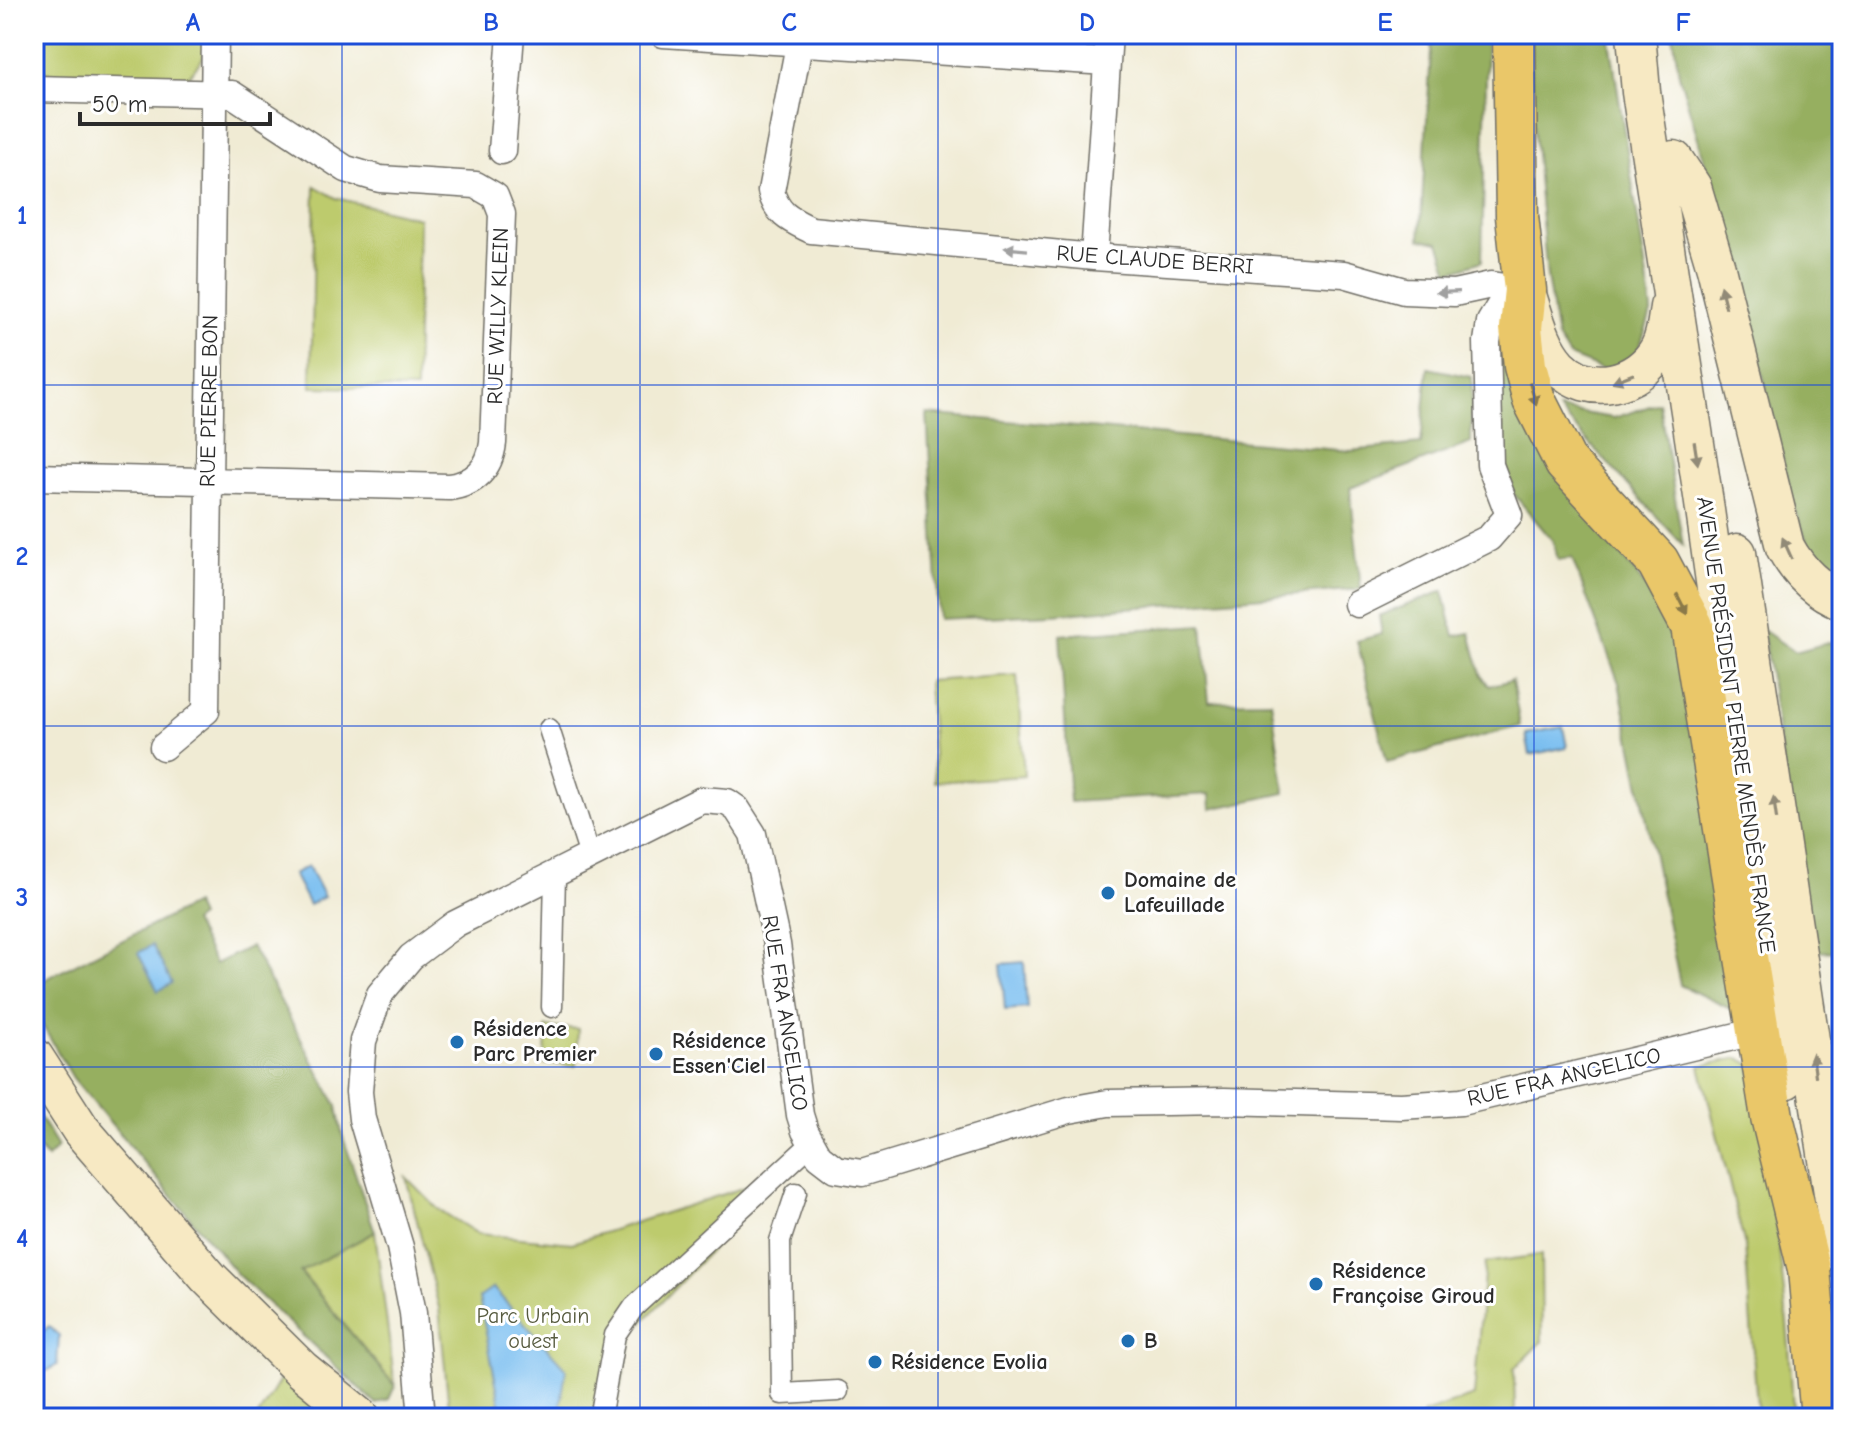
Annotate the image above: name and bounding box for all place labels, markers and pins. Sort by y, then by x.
place label: Domaine de Lafeuillade [1124,867,1236,918]
marker: Domaine de Lafeuillade [1099,884,1117,902]
place label: Résidence Parc Premier [473,1016,597,1067]
place label: Résidence Essen'Ciel [672,1028,766,1079]
marker: Résidence Parc Premier [448,1033,466,1051]
marker: Résidence Essen'Ciel [647,1045,665,1063]
place label: Résidence Françoise Giroud [1332,1258,1495,1309]
marker: Résidence Françoise Giroud [1307,1275,1325,1293]
place label: B [1144,1328,1157,1354]
marker: B [1119,1332,1137,1350]
place label: Résidence Evolia [891,1349,1048,1375]
marker: Résidence Evolia [866,1353,884,1371]

